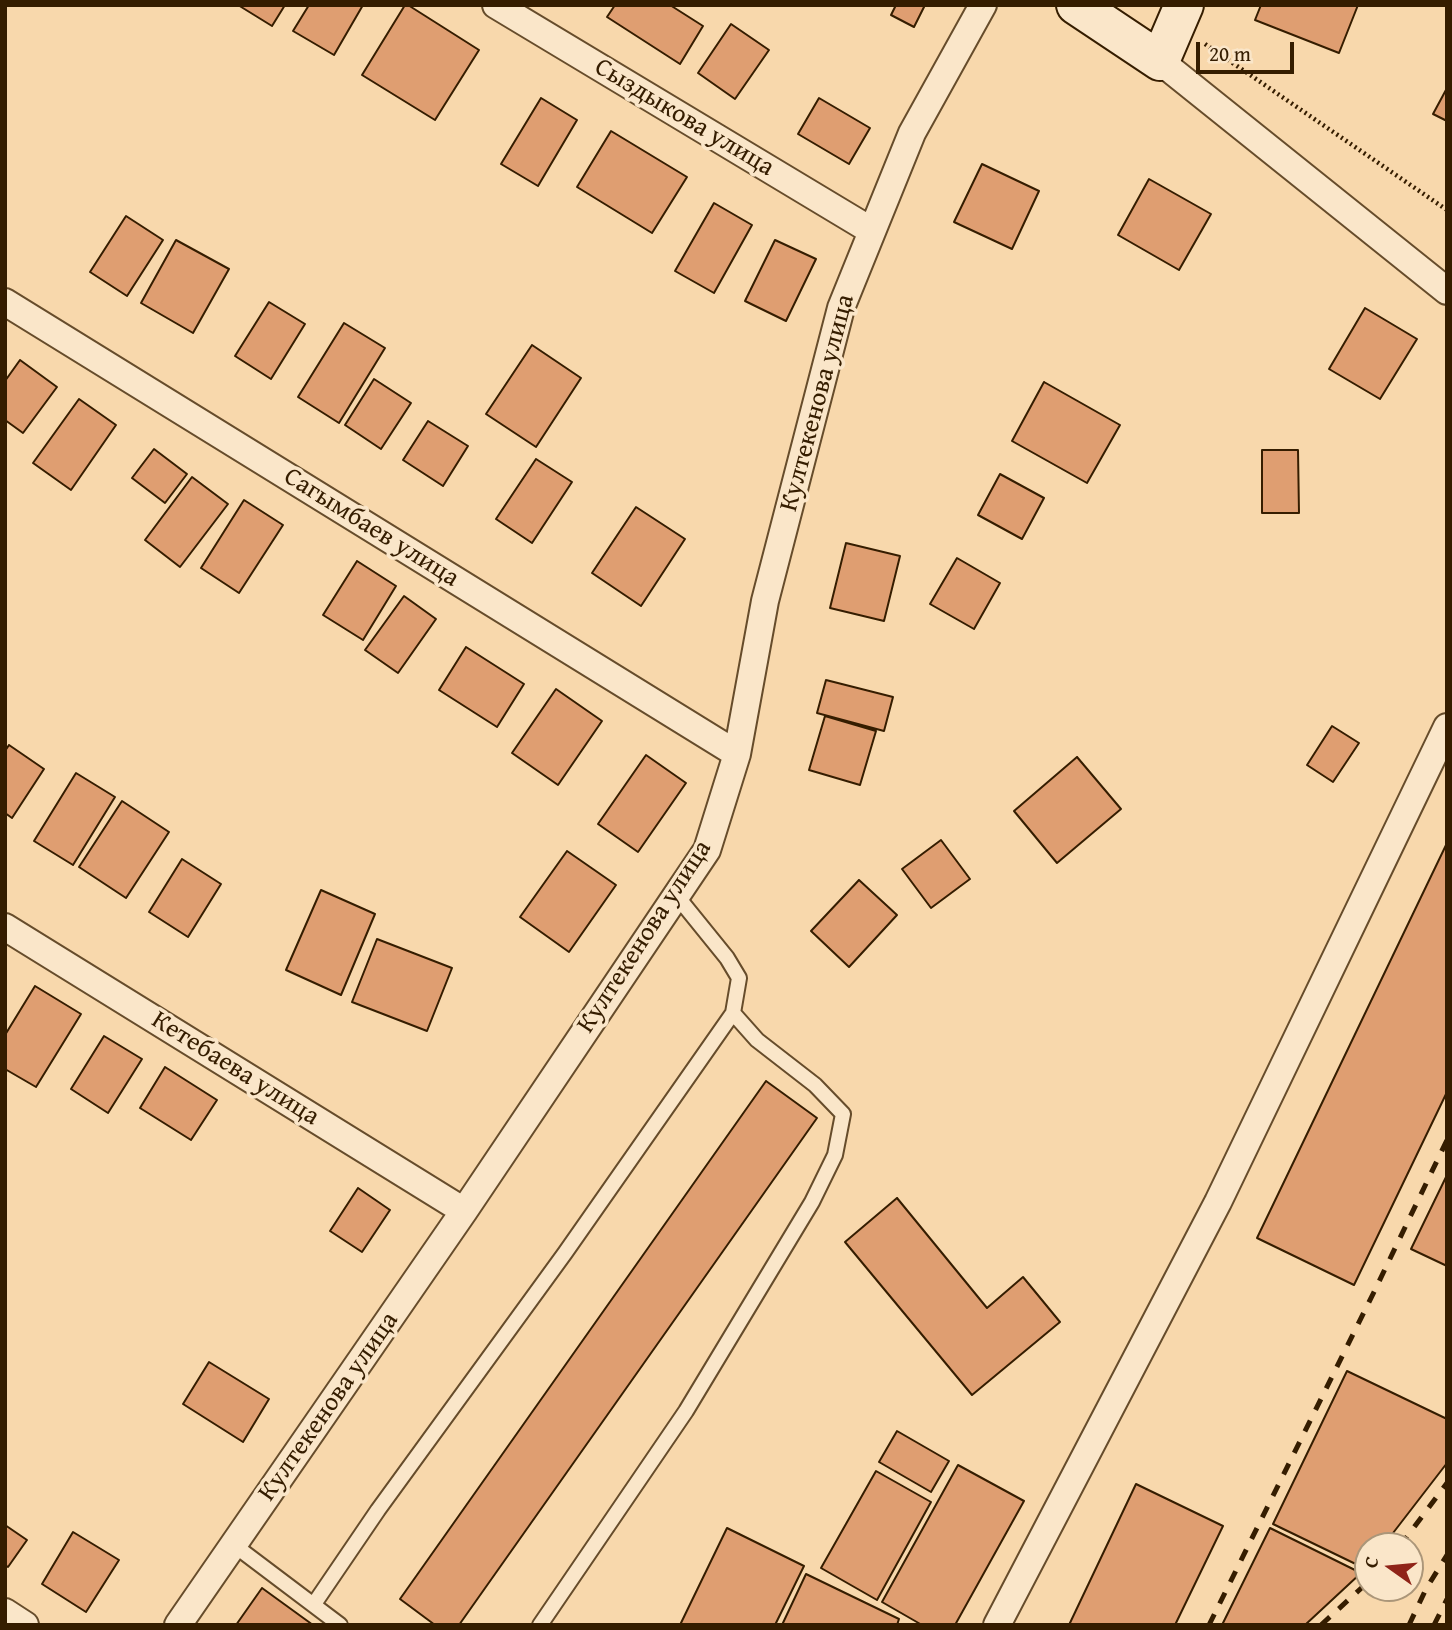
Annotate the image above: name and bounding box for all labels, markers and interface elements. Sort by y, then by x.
scale bar [1200,28,1298,72]
text: 20 m [1209,38,1251,69]
street label: Сыздыкова улица [589,52,779,184]
street label: Култекенова улица [774,291,862,515]
street label: Сагымбаев улица [278,462,464,594]
street label: Култекенова улица [571,835,719,1039]
street label: Кетебаева улица [145,1005,325,1133]
street label: Култекенова улица [252,1307,406,1507]
north arrow [1354,1532,1424,1602]
text: С [1356,1553,1386,1571]

